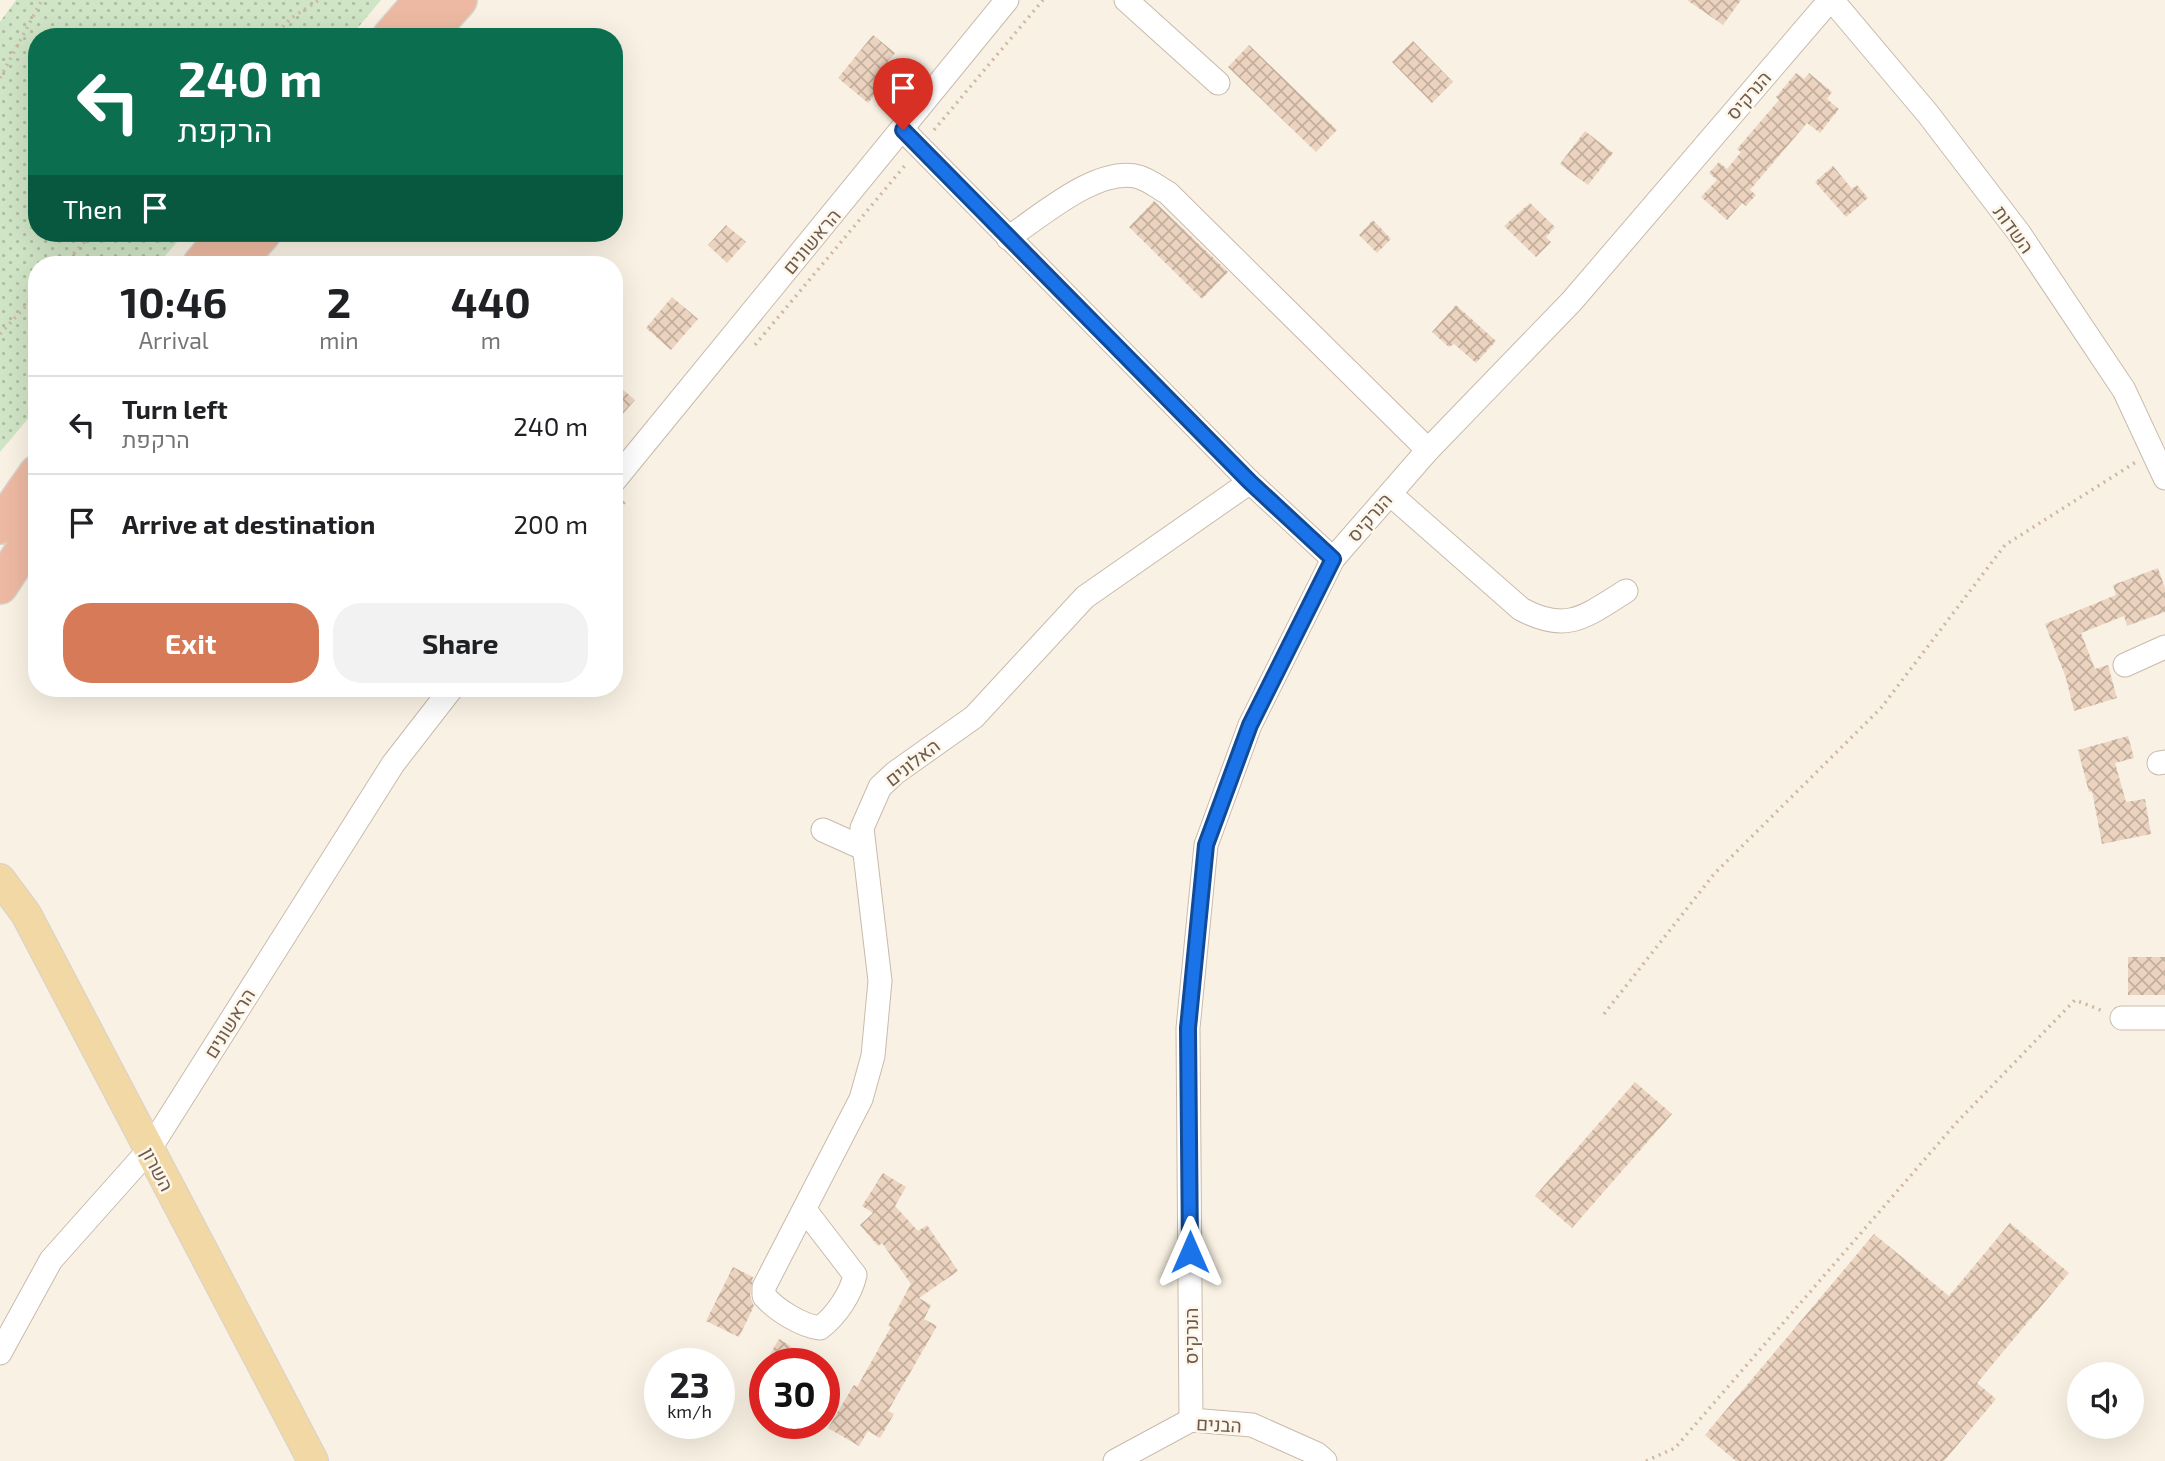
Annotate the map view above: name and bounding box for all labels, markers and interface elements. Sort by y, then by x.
text: 240 m [178,48,322,107]
icon: left [63,56,154,147]
pin [873,58,933,130]
street label: הנרקיס [1721,66,1775,124]
icon: arrive [884,69,922,107]
text: הרקפת [178,110,272,148]
icon: arrive [136,189,174,227]
text: Then [63,193,122,224]
street label: השדות [1989,201,2039,257]
street label: הראשונים [777,204,845,278]
text: 10:46 [120,276,227,326]
text: 2 [327,276,351,326]
text: 440 [451,276,531,326]
text: Arrival [139,326,209,354]
text: min [319,326,359,354]
text: m [481,326,501,354]
text: Turn left [122,393,228,424]
icon: left [63,406,101,444]
text: 240 m [513,410,588,441]
text: הרקפת [122,425,190,453]
street label: הנרקיס [1342,488,1396,546]
icon: arrive [63,504,101,542]
text: Arrive at destination [122,508,375,539]
text: 200 m [513,508,588,539]
button: Exit [63,603,319,683]
button: Share [333,603,588,683]
street label: האלונים [880,733,944,791]
street label: הראשונים [199,984,259,1062]
street label: השרון [137,1143,179,1195]
position arrow [1153,1215,1227,1289]
street label: הנרקיס [1179,1307,1202,1365]
speed limit sign: 30 [749,1348,840,1439]
map controls [2067,1362,2144,1439]
button: sound [2067,1362,2144,1439]
text: 23 [669,1363,710,1405]
text: km/h [667,1400,712,1422]
street label: הבנים [1195,1411,1243,1437]

